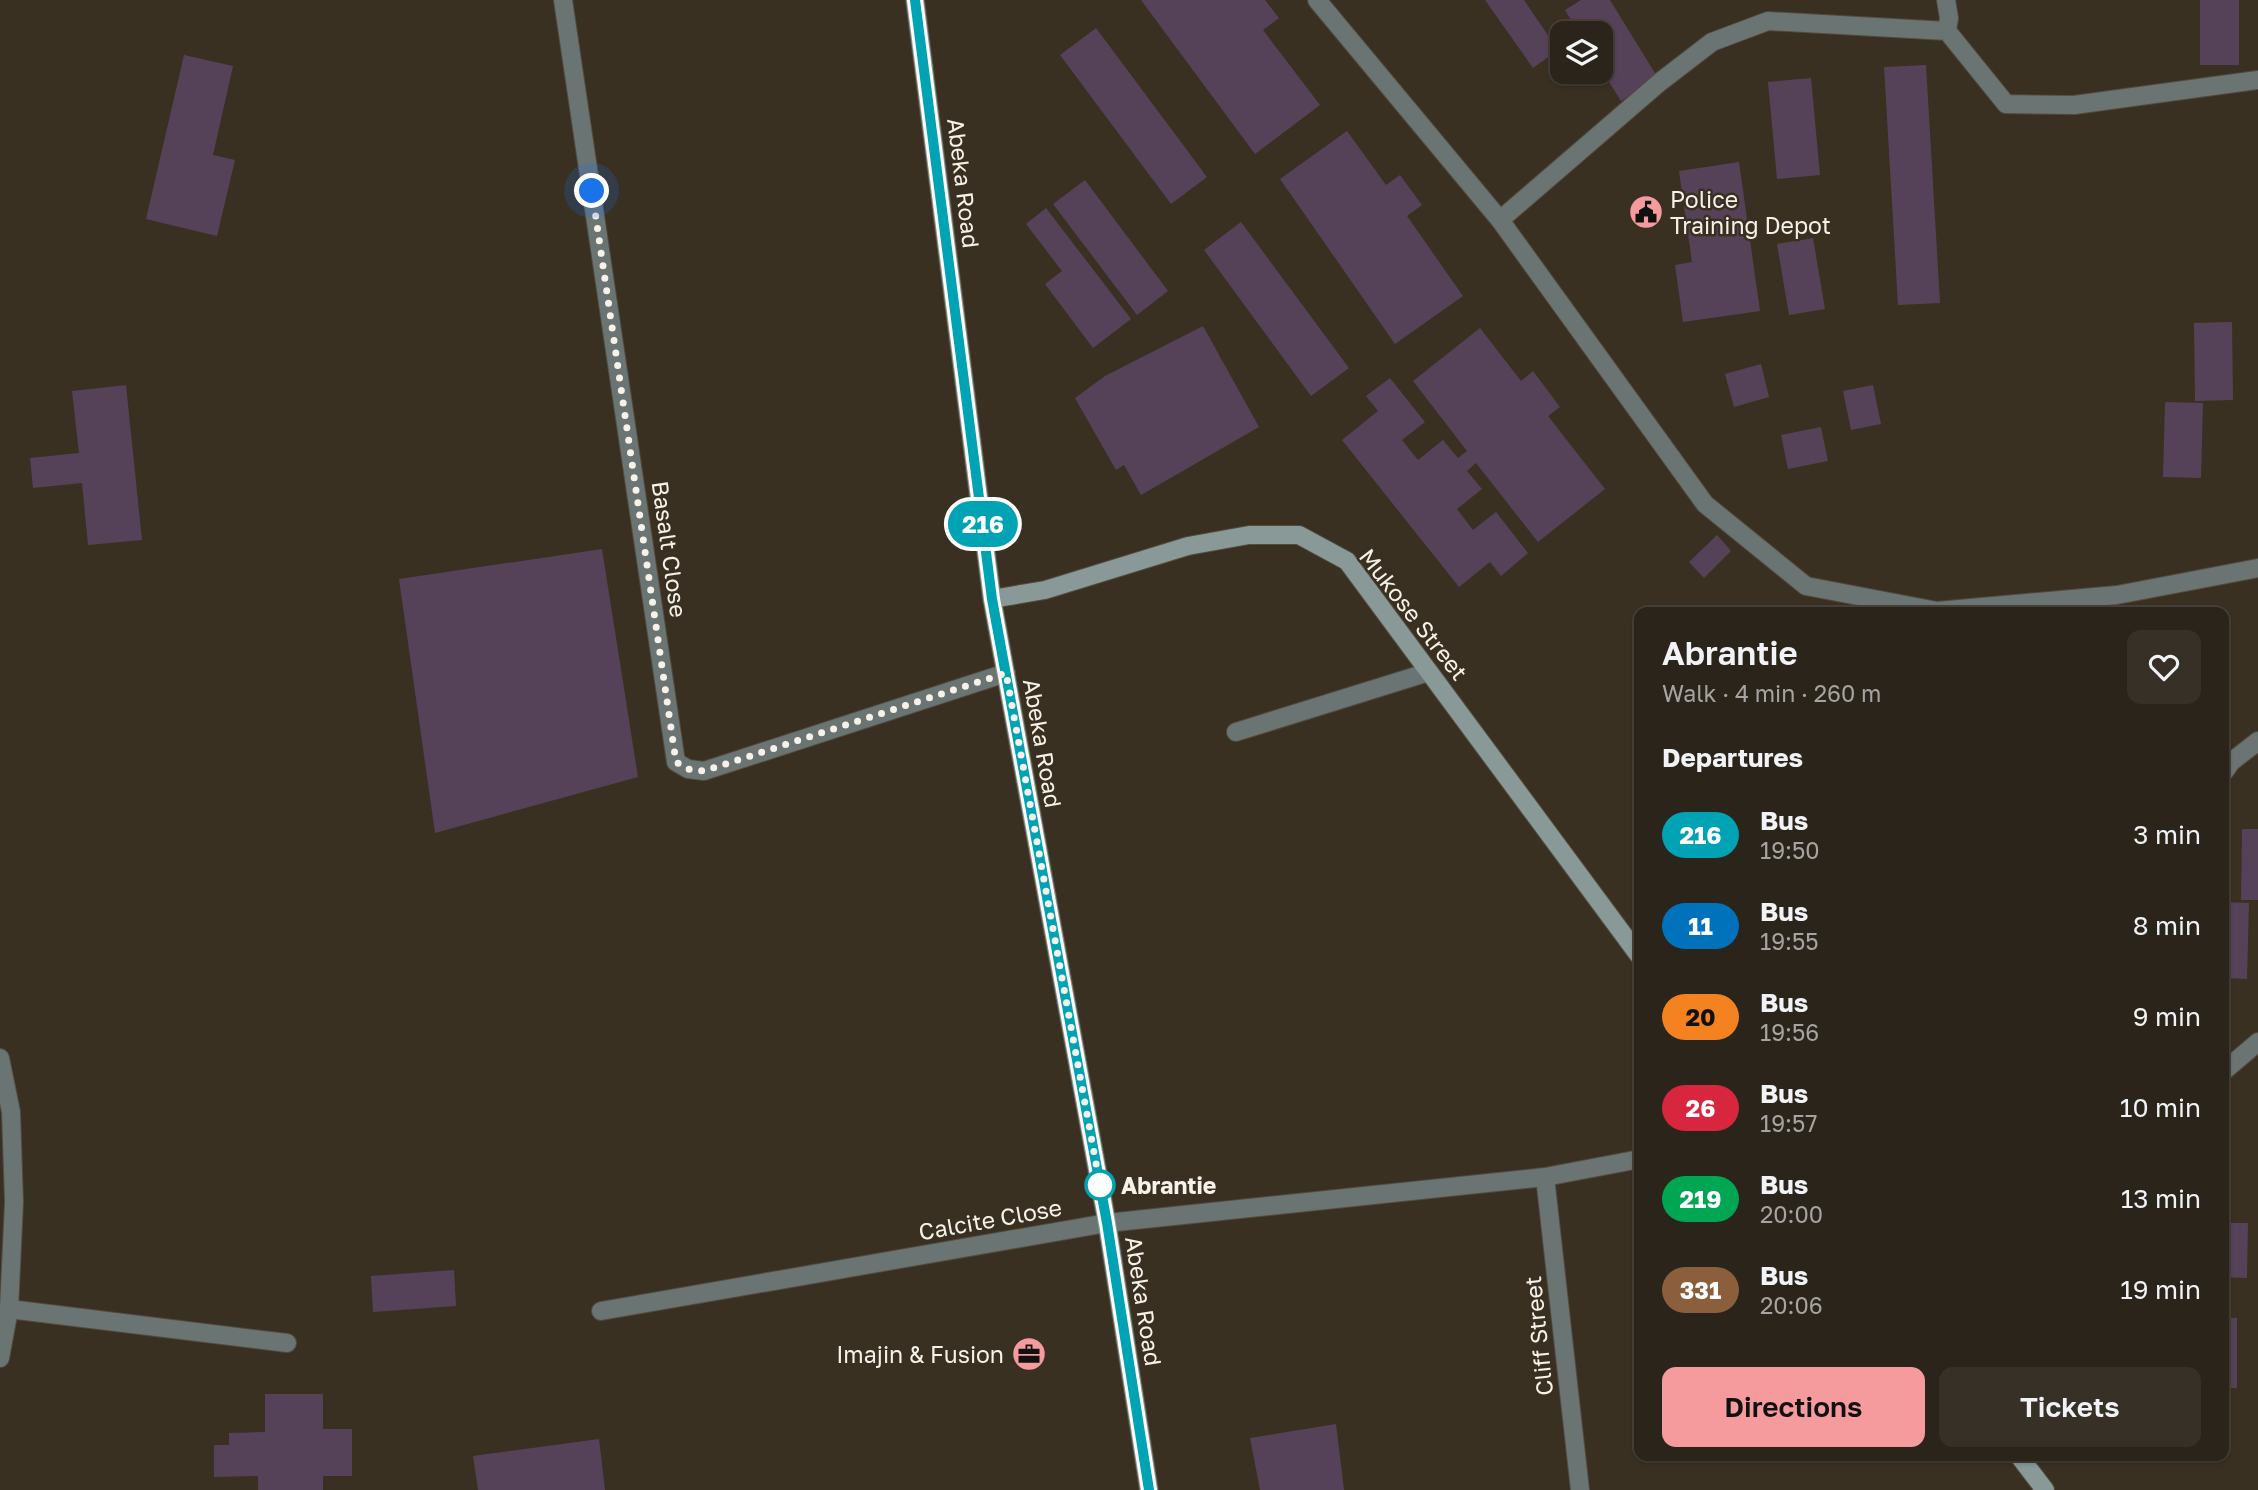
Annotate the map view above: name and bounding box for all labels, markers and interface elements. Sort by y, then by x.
map controls [1550,21,1613,84]
button: layers [1550,21,1613,84]
street label: Abeka Road [942,116,986,250]
your location [574,173,609,208]
place label: Police Training Depot [1670,185,1831,239]
public building icon: Police Training Depot [1627,193,1665,231]
street label: Basalt Close [647,479,693,619]
line badge: 216 [943,501,1023,547]
text: 216 [962,509,1004,538]
street label: Mukose Street [1354,543,1474,685]
button: heart [2127,630,2201,704]
text: Abrantie [1662,633,1798,672]
street label: Abeka Road [1018,676,1068,810]
text: Walk · 4 min · 260 m [1662,679,1881,707]
text: Departures [1662,742,1803,773]
text: Bus [1760,805,1808,836]
text: 3 min [2133,819,2201,850]
text: 216 [1679,820,1722,849]
text: 19:50 [1760,836,1820,864]
text: Bus [1760,896,1808,927]
text: 8 min [2133,910,2201,941]
text: 11 [1688,911,1713,940]
text: 19:55 [1760,927,1819,955]
text: Bus [1760,987,1808,1018]
text: 9 min [2133,1001,2201,1032]
text: 20 [1685,1002,1716,1031]
text: 19:56 [1760,1018,1819,1046]
text: Bus [1760,1078,1808,1109]
text: 10 min [2120,1092,2201,1123]
text: 26 [1686,1093,1715,1122]
text: 19:57 [1760,1109,1818,1137]
text: Bus [1760,1169,1808,1200]
marker: Abrantie [1085,1170,1115,1200]
place label: Abrantie [1121,1171,1216,1199]
text: 13 min [2121,1183,2201,1214]
text: 219 [1679,1184,1722,1213]
street label: Calcite Close [916,1193,1064,1245]
text: 20:00 [1760,1200,1823,1228]
street label: Abeka Road [1120,1234,1168,1368]
text: Bus [1760,1260,1808,1291]
text: 19 min [2120,1274,2201,1305]
street label: Cliff Street [1518,1275,1558,1397]
text: 331 [1680,1275,1721,1304]
text: 20:06 [1760,1291,1823,1319]
office icon: Imajin & Fusion [1010,1335,1048,1373]
place label: Imajin & Fusion [836,1340,1004,1368]
button: Directions [1662,1367,1925,1447]
button: Tickets [1939,1367,2201,1447]

